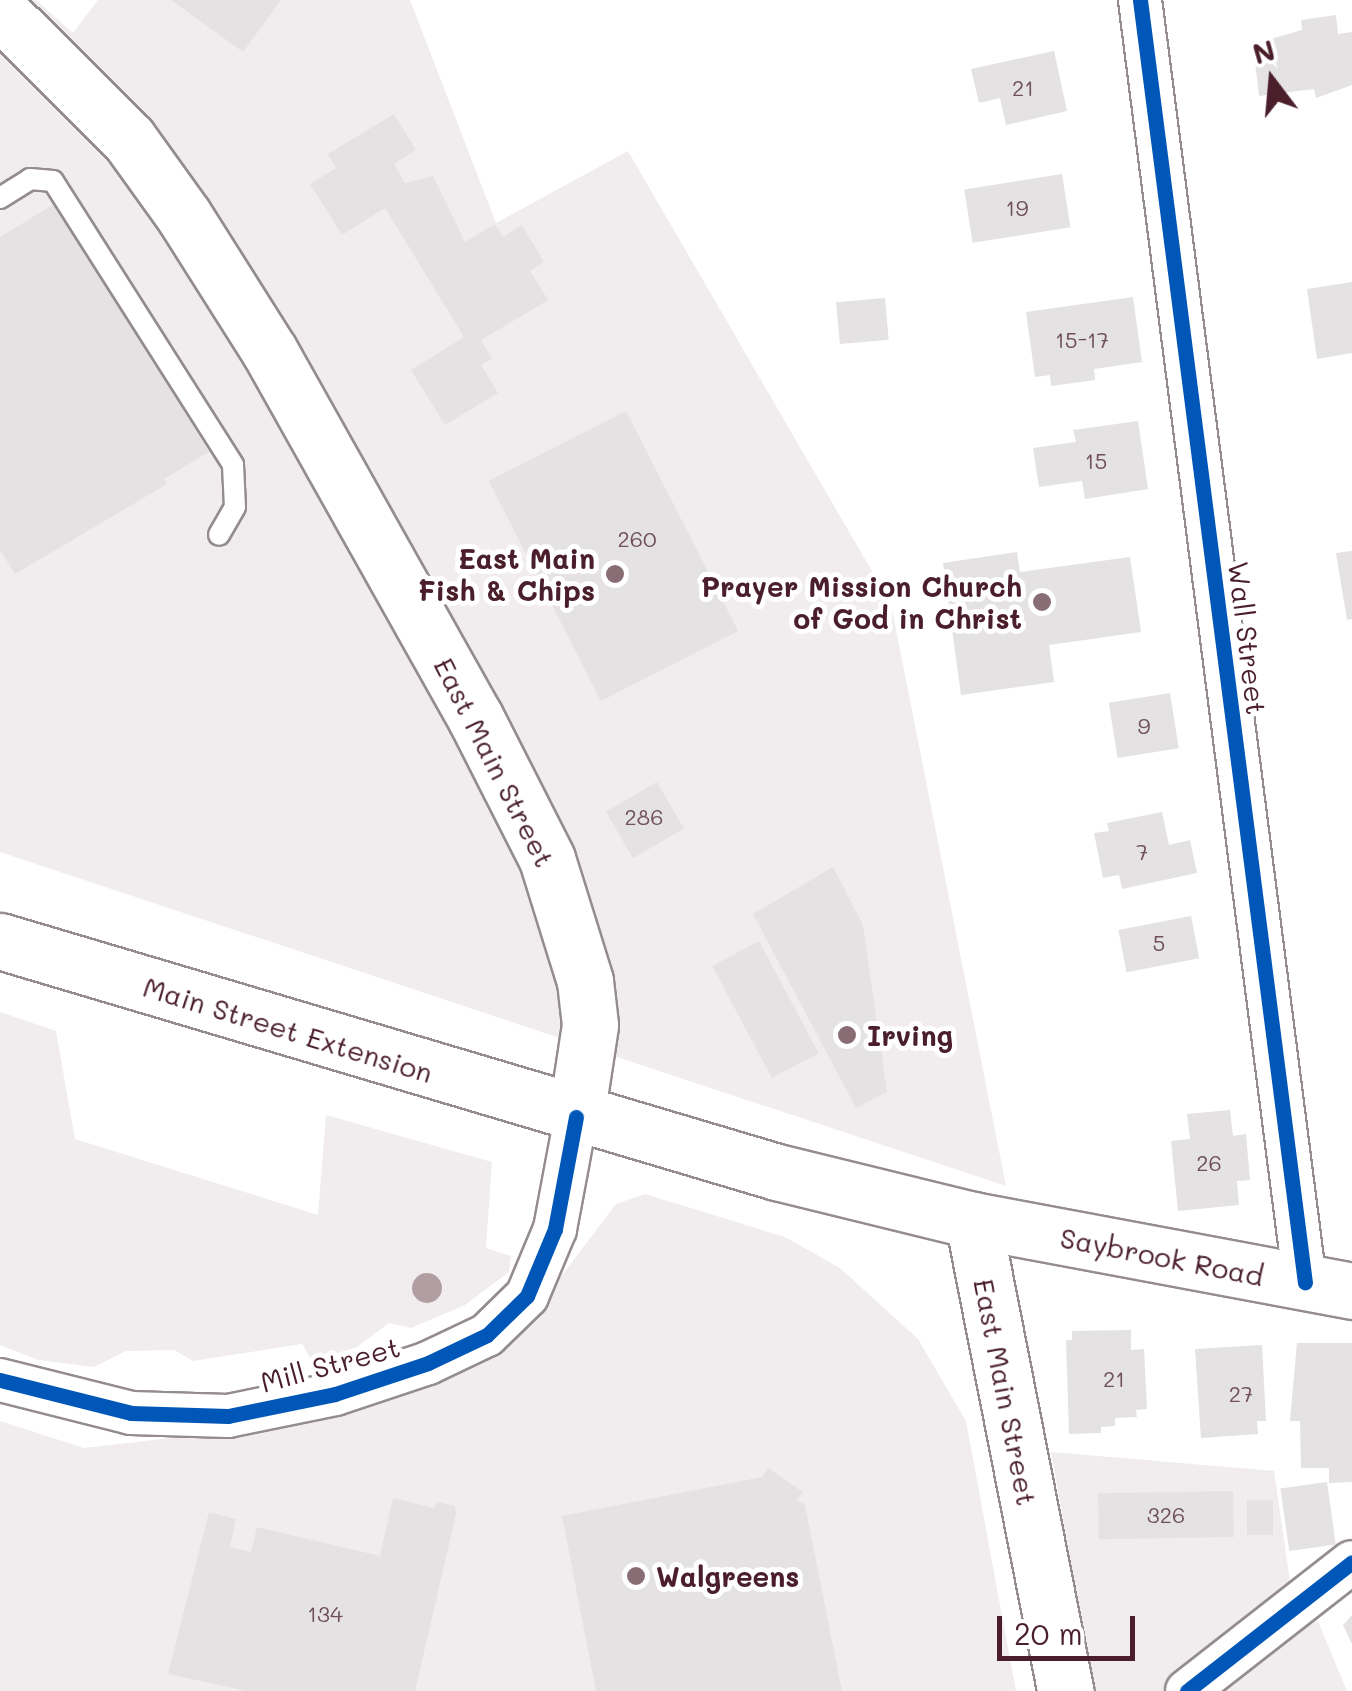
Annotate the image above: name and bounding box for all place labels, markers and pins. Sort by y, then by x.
place label: East Main Fish & Chips [418,541,595,607]
marker: East Main Fish & Chips [604,563,626,585]
place label: Prayer Mission Church of God in Christ [701,569,1022,635]
marker: Prayer Mission Church of God in Christ [1031,591,1053,613]
place label: Irving [867,1018,953,1052]
marker: Irving [836,1024,858,1046]
place label: Walgreens [656,1559,799,1593]
marker: Walgreens [625,1565,647,1587]

